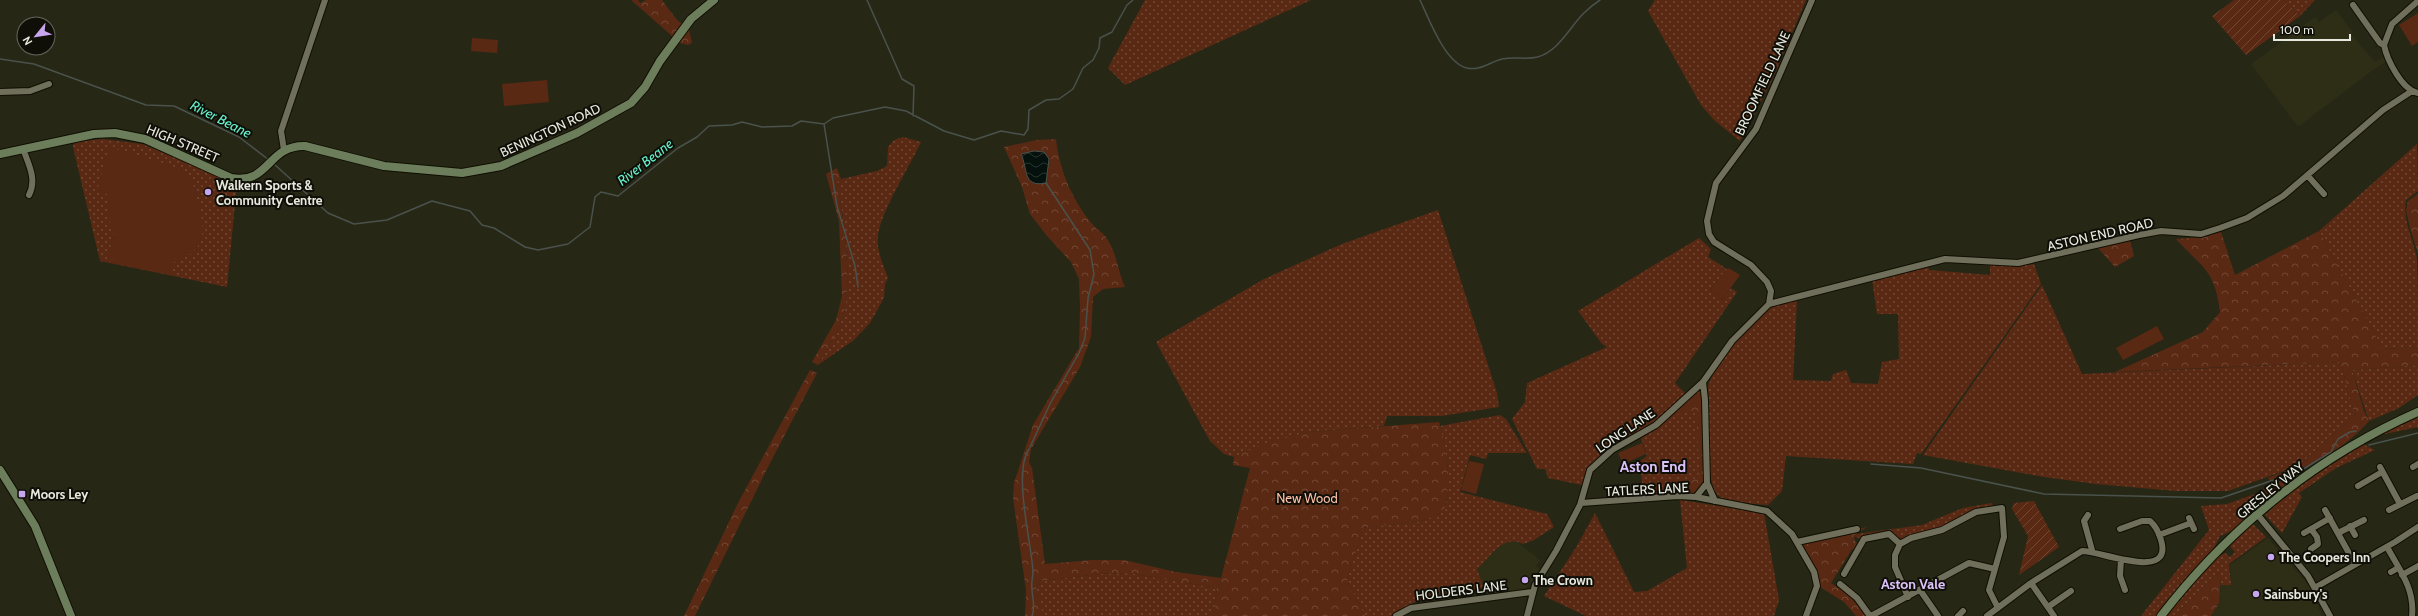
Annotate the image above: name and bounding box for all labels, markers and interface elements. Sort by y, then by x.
north arrow [16,16,56,56]
scale bar [2274,16,2350,42]
text: 100 m [2280,22,2314,37]
street label: BROOMFIELD LANE [1731,28,1793,138]
text: N [19,34,35,48]
water label: River Beane [188,96,255,142]
street label: BENINGTON ROAD [497,100,603,160]
street label: HIGH STREET [144,121,222,165]
water label: River Beane [613,134,677,189]
place label: Walkern Sports & Community Centre [216,177,323,208]
marker: Walkern Sports & Community Centre [203,187,213,197]
street label: ASTON END ROAD [2045,214,2155,254]
street label: LONG LANE [1592,404,1658,456]
district label: Aston End [1620,458,1686,476]
street label: GRESLEY WAY [2233,458,2307,522]
street label: TATLERS LANE [1605,479,1689,499]
place label: Moors Ley [30,486,88,502]
marker: Moors Ley [17,489,27,499]
park label: New Wood [1276,490,1338,506]
place label: The Coopers Inn [2279,549,2370,565]
marker: The Coopers Inn [2266,552,2276,562]
place label: The Crown [1533,572,1593,588]
marker: The Crown [1520,575,1530,585]
district label: Aston Vale [1881,575,1945,593]
street label: HOLDERS LANE [1415,576,1507,604]
place label: Sainsbury's [2264,586,2328,602]
marker: Sainsbury's [2251,589,2261,599]

